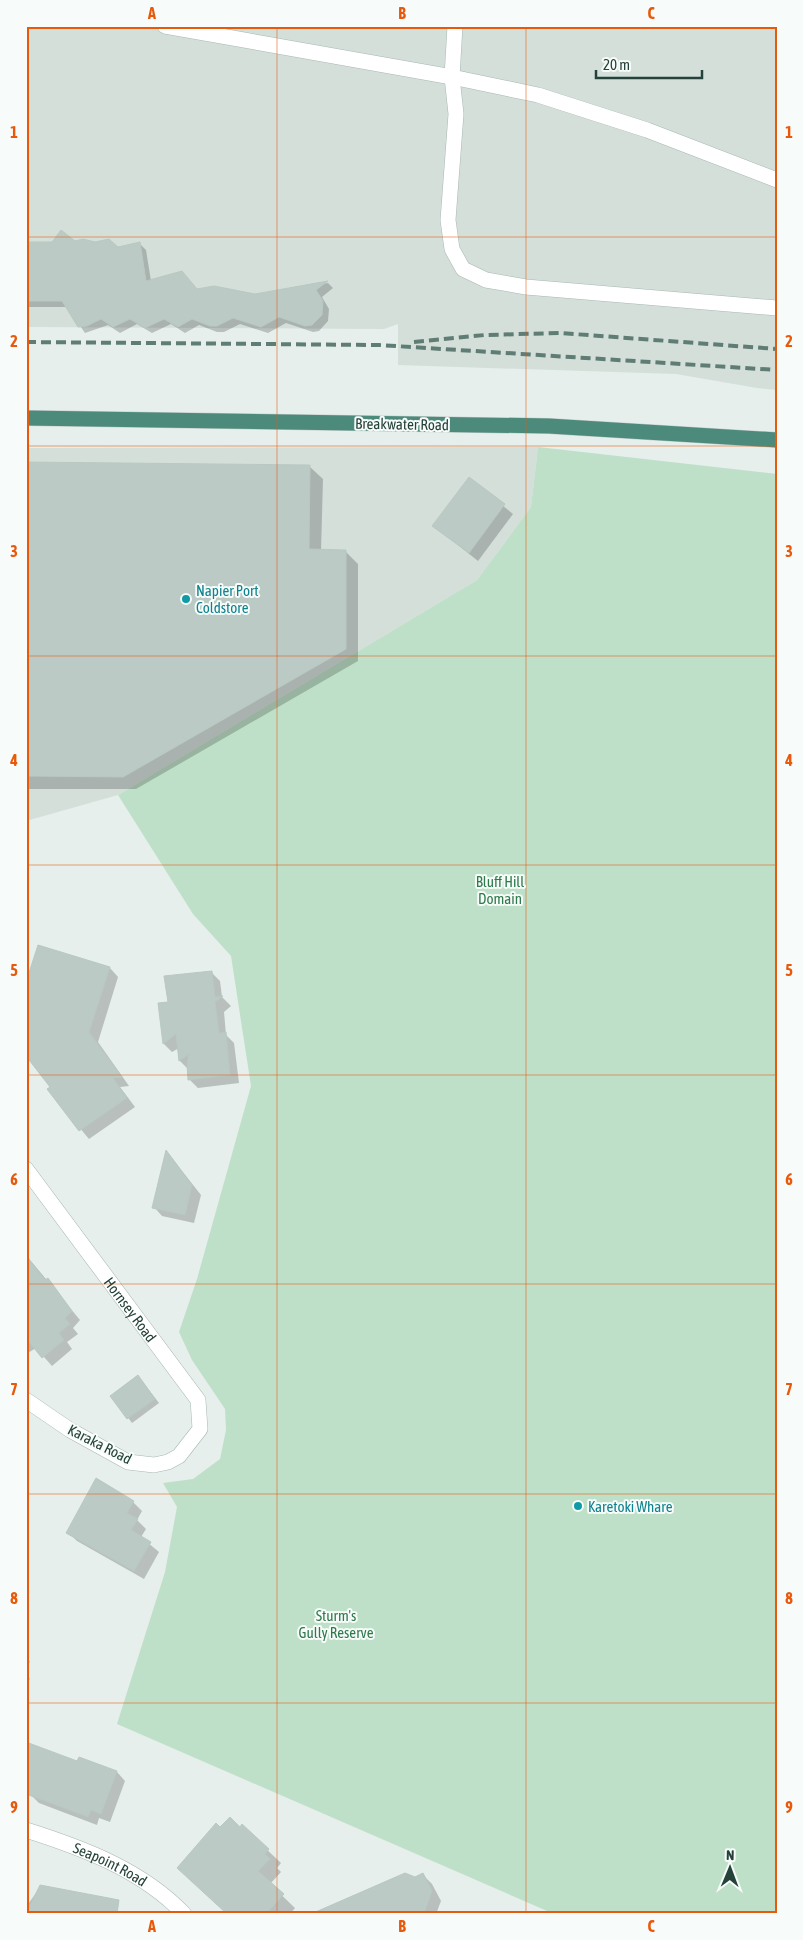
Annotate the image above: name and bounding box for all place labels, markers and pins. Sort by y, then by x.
place label: Napier Port Coldstore [196,582,259,616]
marker: Napier Port Coldstore [180,593,192,605]
place label: Karetoki Whare [588,1498,673,1515]
marker: Karetoki Whare [572,1500,584,1512]

